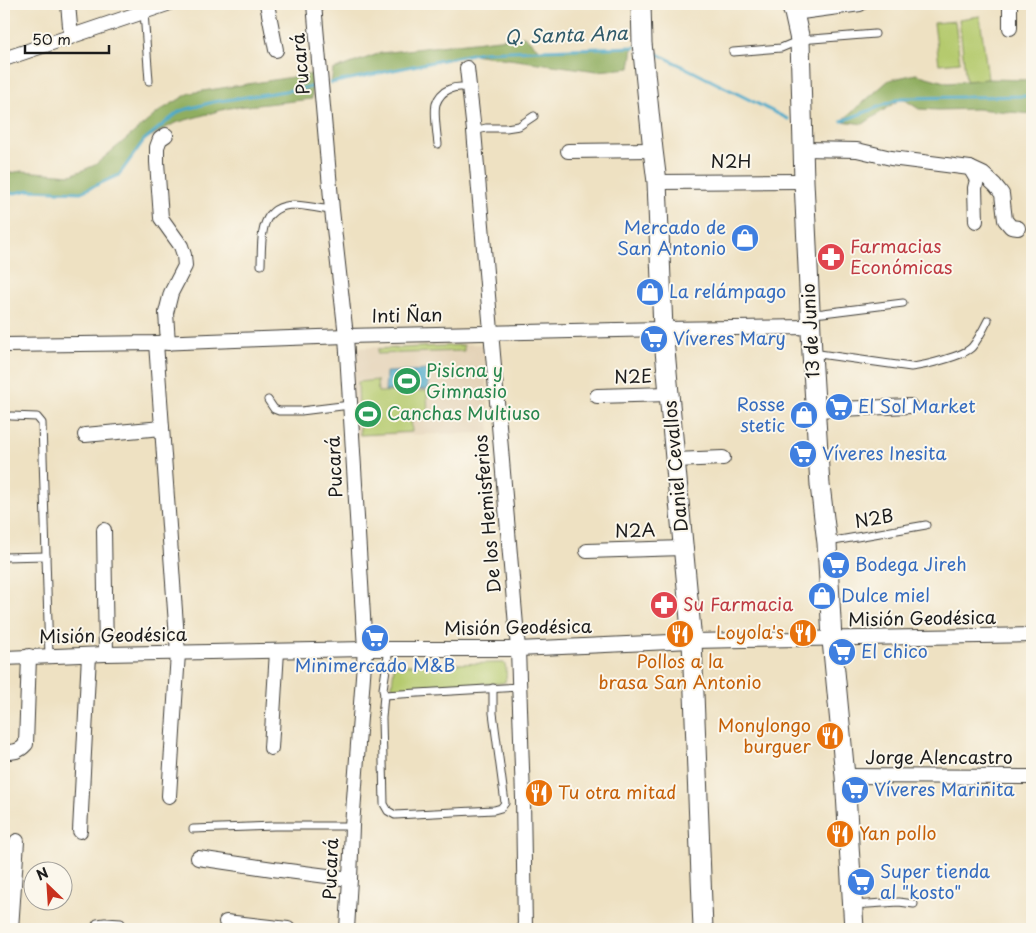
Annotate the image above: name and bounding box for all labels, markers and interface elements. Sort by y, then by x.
water label: Q. Santa Ana [504,18,629,50]
scale bar [25,22,109,54]
text: 50 m [32,27,71,50]
street label: Pucará [283,31,316,96]
street label: N2H [711,147,751,174]
place label: Mercado de San Antonio [617,213,726,261]
shop icon: Mercado de San Antonio [730,223,760,253]
place label: Farmacias Económicas [850,232,952,280]
pharmacy icon: Farmacias Económicas [816,242,846,272]
shop icon: La relámpago [635,277,665,307]
place label: La relámpago [669,277,786,304]
street label: 13 de Junio [794,283,825,379]
street label: Inti Ñan [371,300,443,329]
supermarket icon: Víveres Mary [639,324,669,354]
place label: Víveres Mary [673,324,786,351]
place label: Pisicna y Gimnasio [426,356,507,404]
street label: N2E [613,361,652,390]
sports icon: Pisicna y Gimnasio [392,366,422,396]
place label: Rosse stetic [737,390,785,438]
supermarket icon: El Sol Market [824,392,854,422]
place label: El Sol Market [858,392,976,419]
sports icon: Canchas Multiuso [353,399,383,429]
place label: Canchas Multiuso [387,399,540,426]
street label: Daniel Cevallos [655,399,694,533]
shop icon: Rosse stetic [789,400,819,430]
street label: De los Hemisferios [466,434,507,595]
street label: Pucará [318,435,349,499]
supermarket icon: Víveres Inesita [788,439,818,469]
place label: Víveres Inesita [822,439,947,466]
street label: N2B [852,501,895,534]
street label: N2A [614,515,656,544]
supermarket icon: Bodega Jireh [821,550,851,580]
place label: Bodega Jireh [855,550,967,577]
shop icon: Dulce miel [807,581,837,611]
place label: Dulce miel [841,581,930,608]
pharmacy icon: Su Farmacia [649,590,679,620]
place label: Su Farmacia [683,590,793,617]
street label: Misión Geodésica [848,603,997,632]
street label: Misión Geodésica [444,612,593,641]
place label: Loyola's [716,618,784,645]
restaurant icon: Loyola's [788,618,818,648]
restaurant icon: Pollos a la brasa San Antonio [665,619,695,649]
street label: Misión Geodésica [39,620,188,649]
supermarket icon: Minimercado M&B [360,623,390,653]
supermarket icon: El chico [827,637,857,667]
place label: El chico [861,637,928,664]
place label: Pollos a la brasa San Antonio [599,647,761,695]
place label: Minimercado M&B [295,651,455,678]
place label: Monylongo burguer [718,711,812,759]
restaurant icon: Monylongo burguer [815,721,845,751]
street label: Jorge Alencastro [865,743,1013,770]
supermarket icon: Víveres Marinita [840,775,870,805]
place label: Víveres Marinita [874,775,1015,802]
restaurant icon: Tu otra mitad [524,778,554,808]
place label: Tu otra mitad [558,778,676,805]
restaurant icon: Yan pollo [825,819,855,849]
place label: Yan pollo [859,819,936,846]
street label: Pucará [315,837,344,900]
place label: Super tienda al "kosto" [880,857,990,905]
north arrow [22,860,72,910]
text: N [33,862,52,886]
supermarket icon: Super tienda al "kosto" [846,867,876,897]

